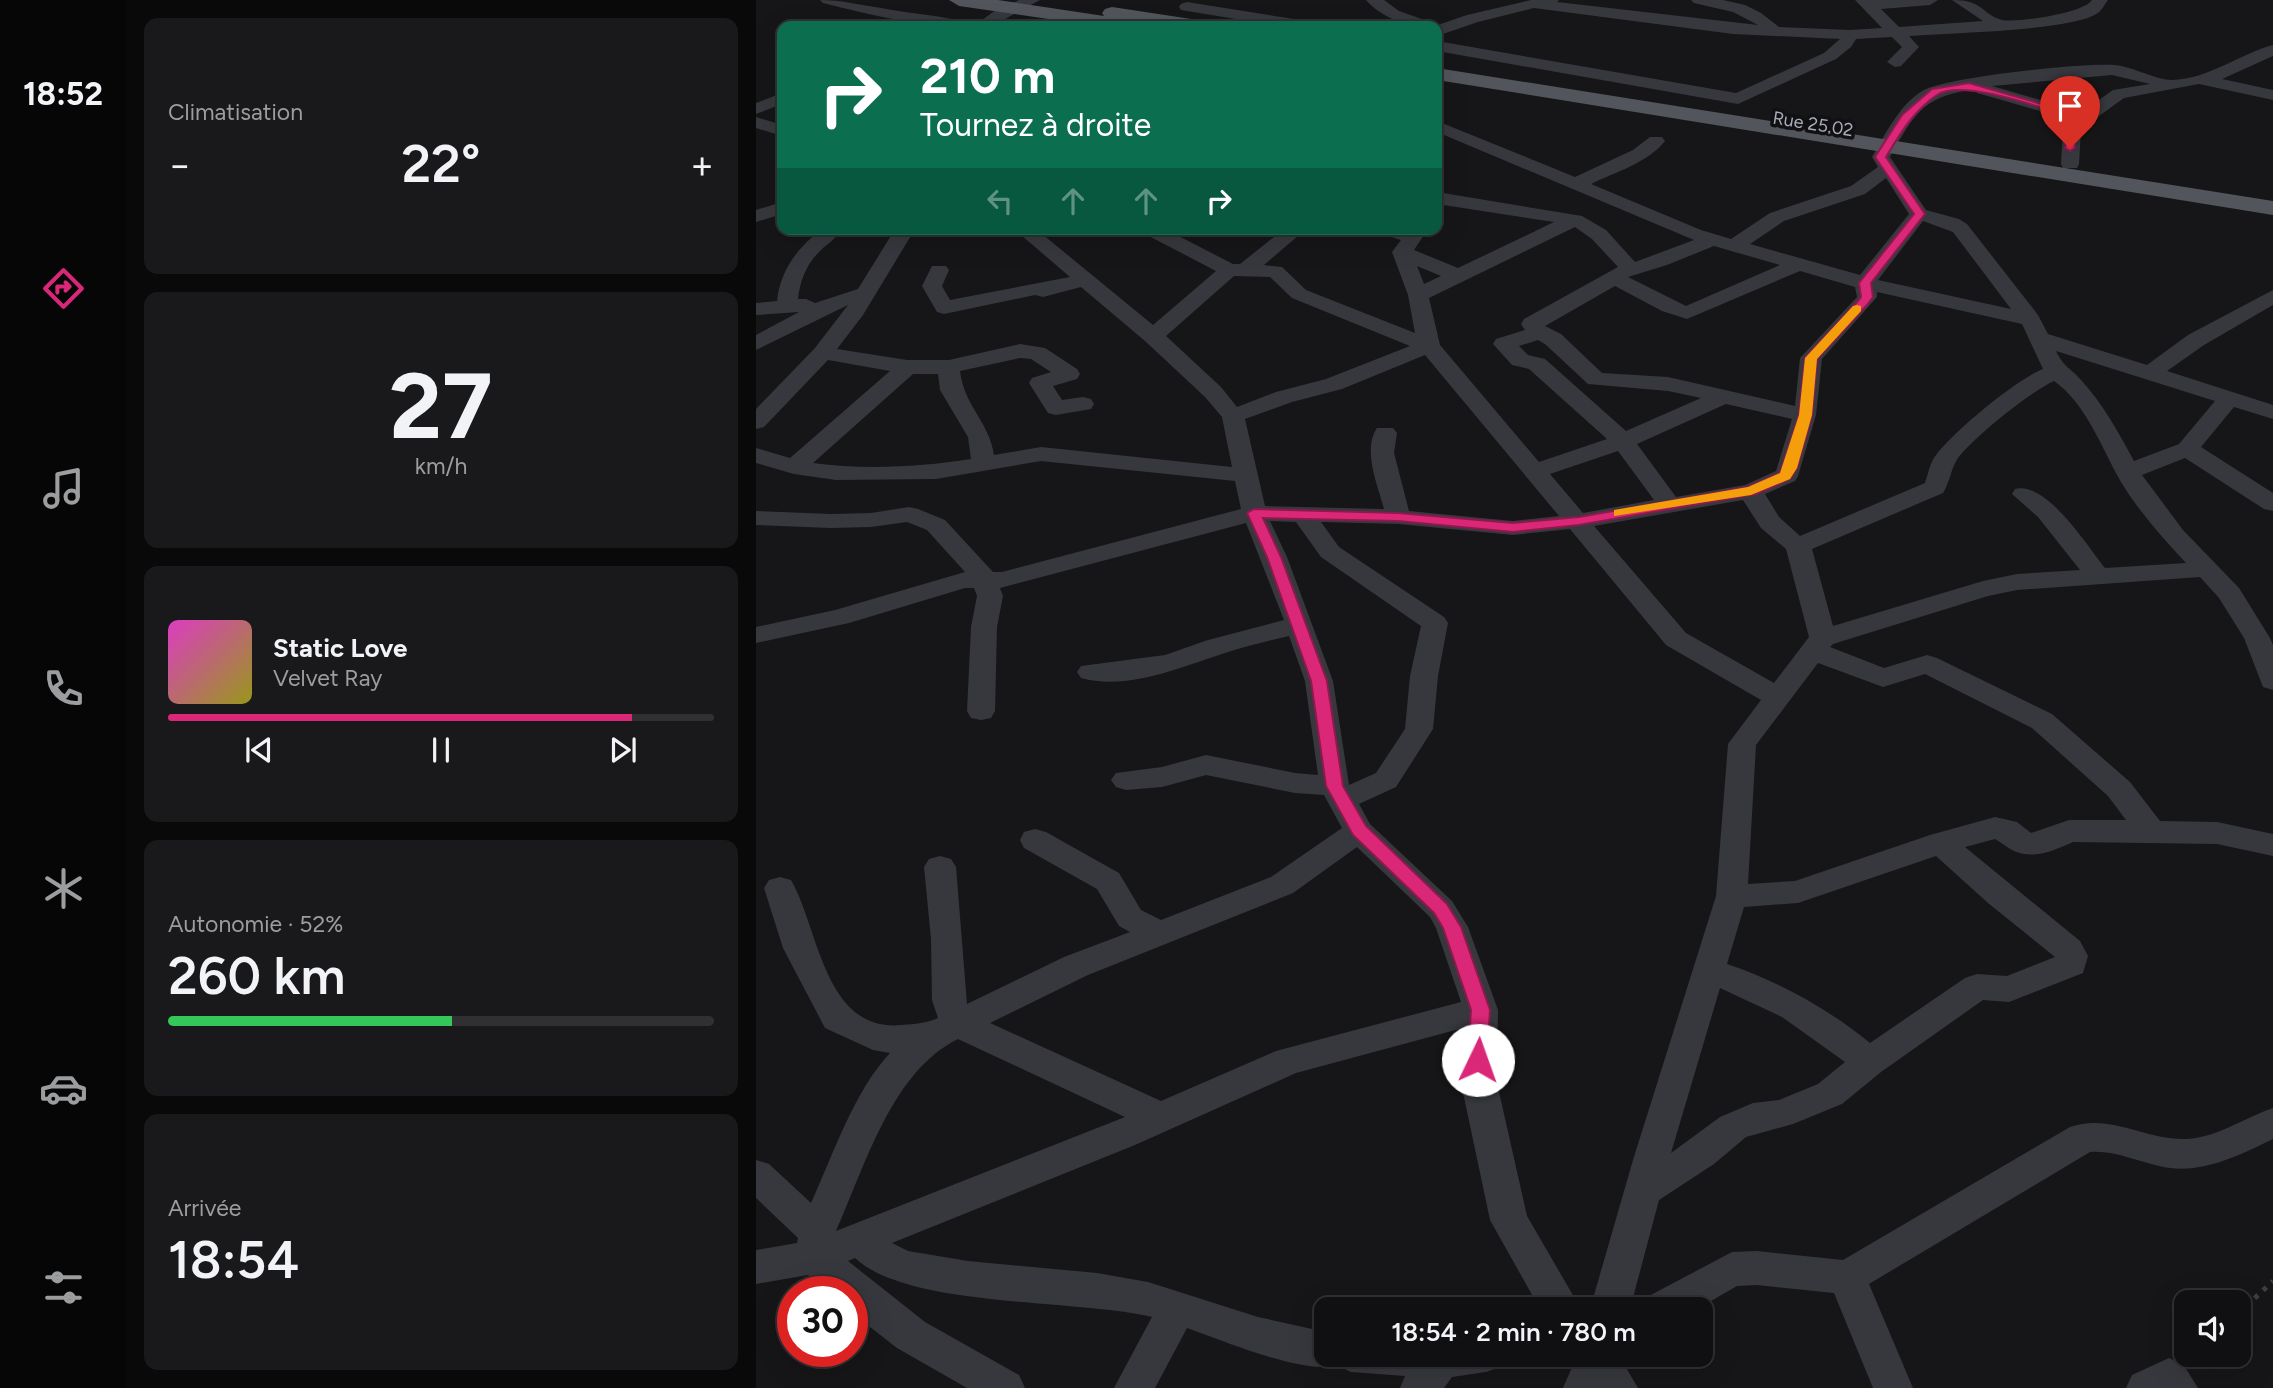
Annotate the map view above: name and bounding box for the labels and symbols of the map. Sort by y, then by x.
pin [2040,76,2100,148]
street label: Rue 25.02 [1771,107,1855,141]
position arrow [1441,1023,1515,1097]
speed limit sign: 30 [777,1276,868,1367]

